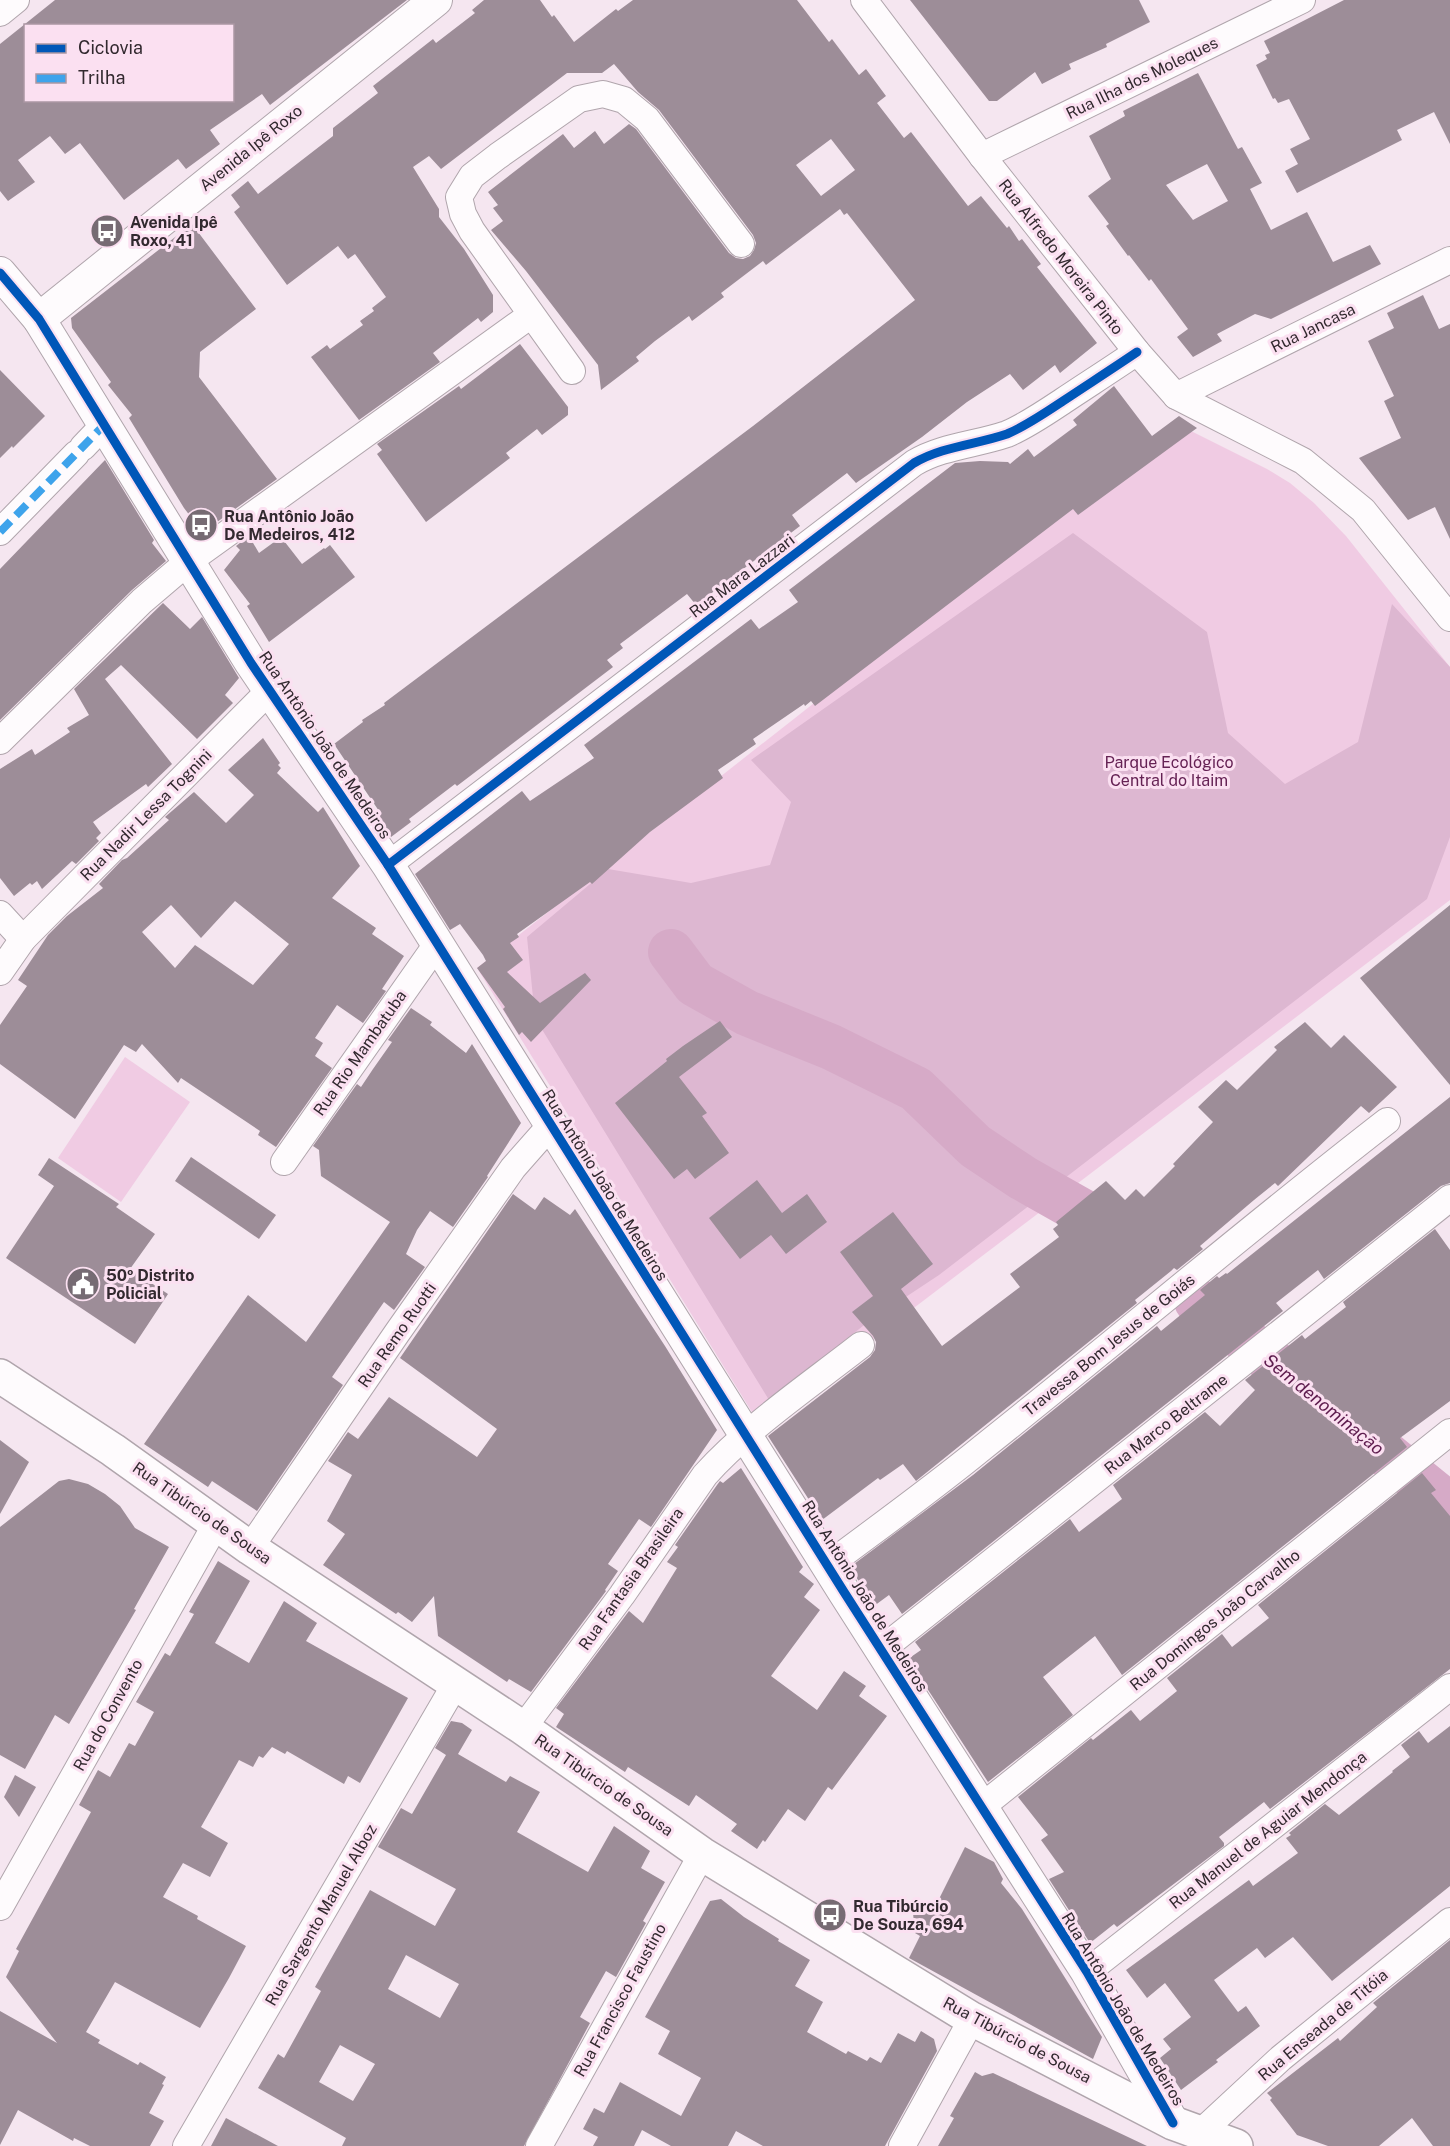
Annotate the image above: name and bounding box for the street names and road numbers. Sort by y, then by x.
street label: Rua Ilha dos Moleques [1063,33,1221,123]
street label: Avenida Ipê Roxo [196,101,306,195]
street label: Rua Alfredo Moreira Pinto [994,176,1128,338]
street label: Rua Jancasa [1268,299,1358,357]
street label: Rua Mara Lazzari [686,530,798,622]
street label: Rua Antônio João de Medeiros [255,648,395,842]
street label: Rua Nadir Lessa Tognini [76,745,216,885]
street label: Rua Rio Mambatuba [310,987,410,1119]
street label: Rua Antônio João de Medeiros [538,1086,672,1284]
street label: Travessa Bom Jesus de Goiás [1019,1270,1199,1420]
street label: Rua Remo Ruotti [354,1279,440,1391]
street label: Rua Marco Beltrame [1101,1370,1231,1478]
street label: Rua Tibúrcio de Sousa [129,1458,275,1568]
street label: Rua Antônio João de Medeiros [798,1497,932,1695]
street label: Rua Fantasia Brasileira [575,1504,687,1654]
street label: Rua Domingos João Carvalho [1126,1545,1304,1695]
street label: Rua do Convento [69,1656,147,1774]
street label: Rua Tibúrcio de Sousa [531,1730,677,1840]
street label: Rua Manuel de Aguiar Mendonça [1166,1747,1370,1913]
street label: Rua Sargento Manuel Alboz [261,1821,381,2009]
street label: Rua Antônio João de Medeiros [1058,1909,1188,2109]
street label: Rua Francisco Faustino [570,1920,670,2080]
street label: Rua Enseada de Titóia [1254,1965,1392,2085]
street label: Rua Tibúrcio de Sousa [940,1993,1094,2087]

